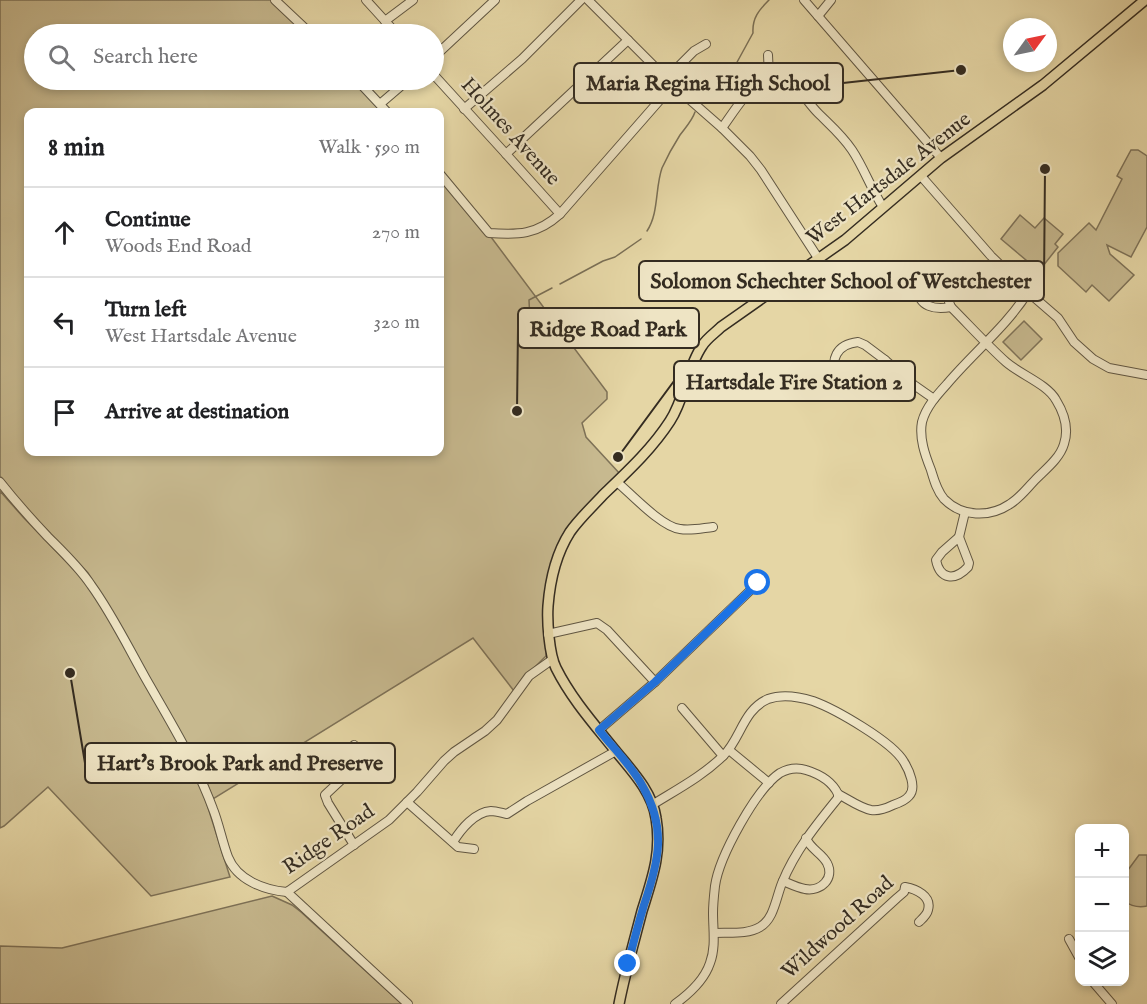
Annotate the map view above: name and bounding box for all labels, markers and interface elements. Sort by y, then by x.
north arrow [1003,18,1057,72]
search box [24,24,444,90]
icon: search [45,41,78,74]
text: Search here [93,43,198,71]
callout: Maria Regina High School [574,63,843,103]
text: Maria Regina High School [586,70,831,98]
street label: Holmes Avenue [454,72,566,192]
street label: West Hartsdale Avenue [801,106,977,252]
text: 8 min [48,131,105,164]
text: Walk · 590 m [319,135,420,160]
text: Continue [105,206,191,234]
icon: ahead [48,216,81,249]
text: 270 m [372,220,420,245]
text: Woods End Road [105,234,251,259]
callout: Solomon Schechter School of Westchester [639,261,1044,301]
text: Solomon Schechter School of Westchester [650,268,1033,296]
text: Turn left [105,296,187,324]
icon: left [48,306,81,339]
callout: Ridge Road Park [518,308,699,348]
text: 320 m [374,310,420,335]
text: Ridge Road Park [529,316,688,344]
text: West Hartsdale Avenue [105,324,297,349]
callout: Hartsdale Fire Station 2 [674,361,915,401]
text: Hartsdale Fire Station 2 [686,369,902,397]
icon: arrive [48,396,81,429]
text: Arrive at destination [105,398,289,426]
route start [744,569,770,595]
callout: Hart's Brook Park and Preserve [85,743,395,783]
text: Hart's Brook Park and Preserve [97,750,383,778]
street label: Ridge Road [278,798,381,881]
map controls [1075,824,1129,986]
button: + [1075,824,1129,878]
street label: Wildwood Road [776,870,900,985]
button: − [1075,878,1129,932]
button: layers [1075,932,1129,986]
route end [614,950,640,976]

